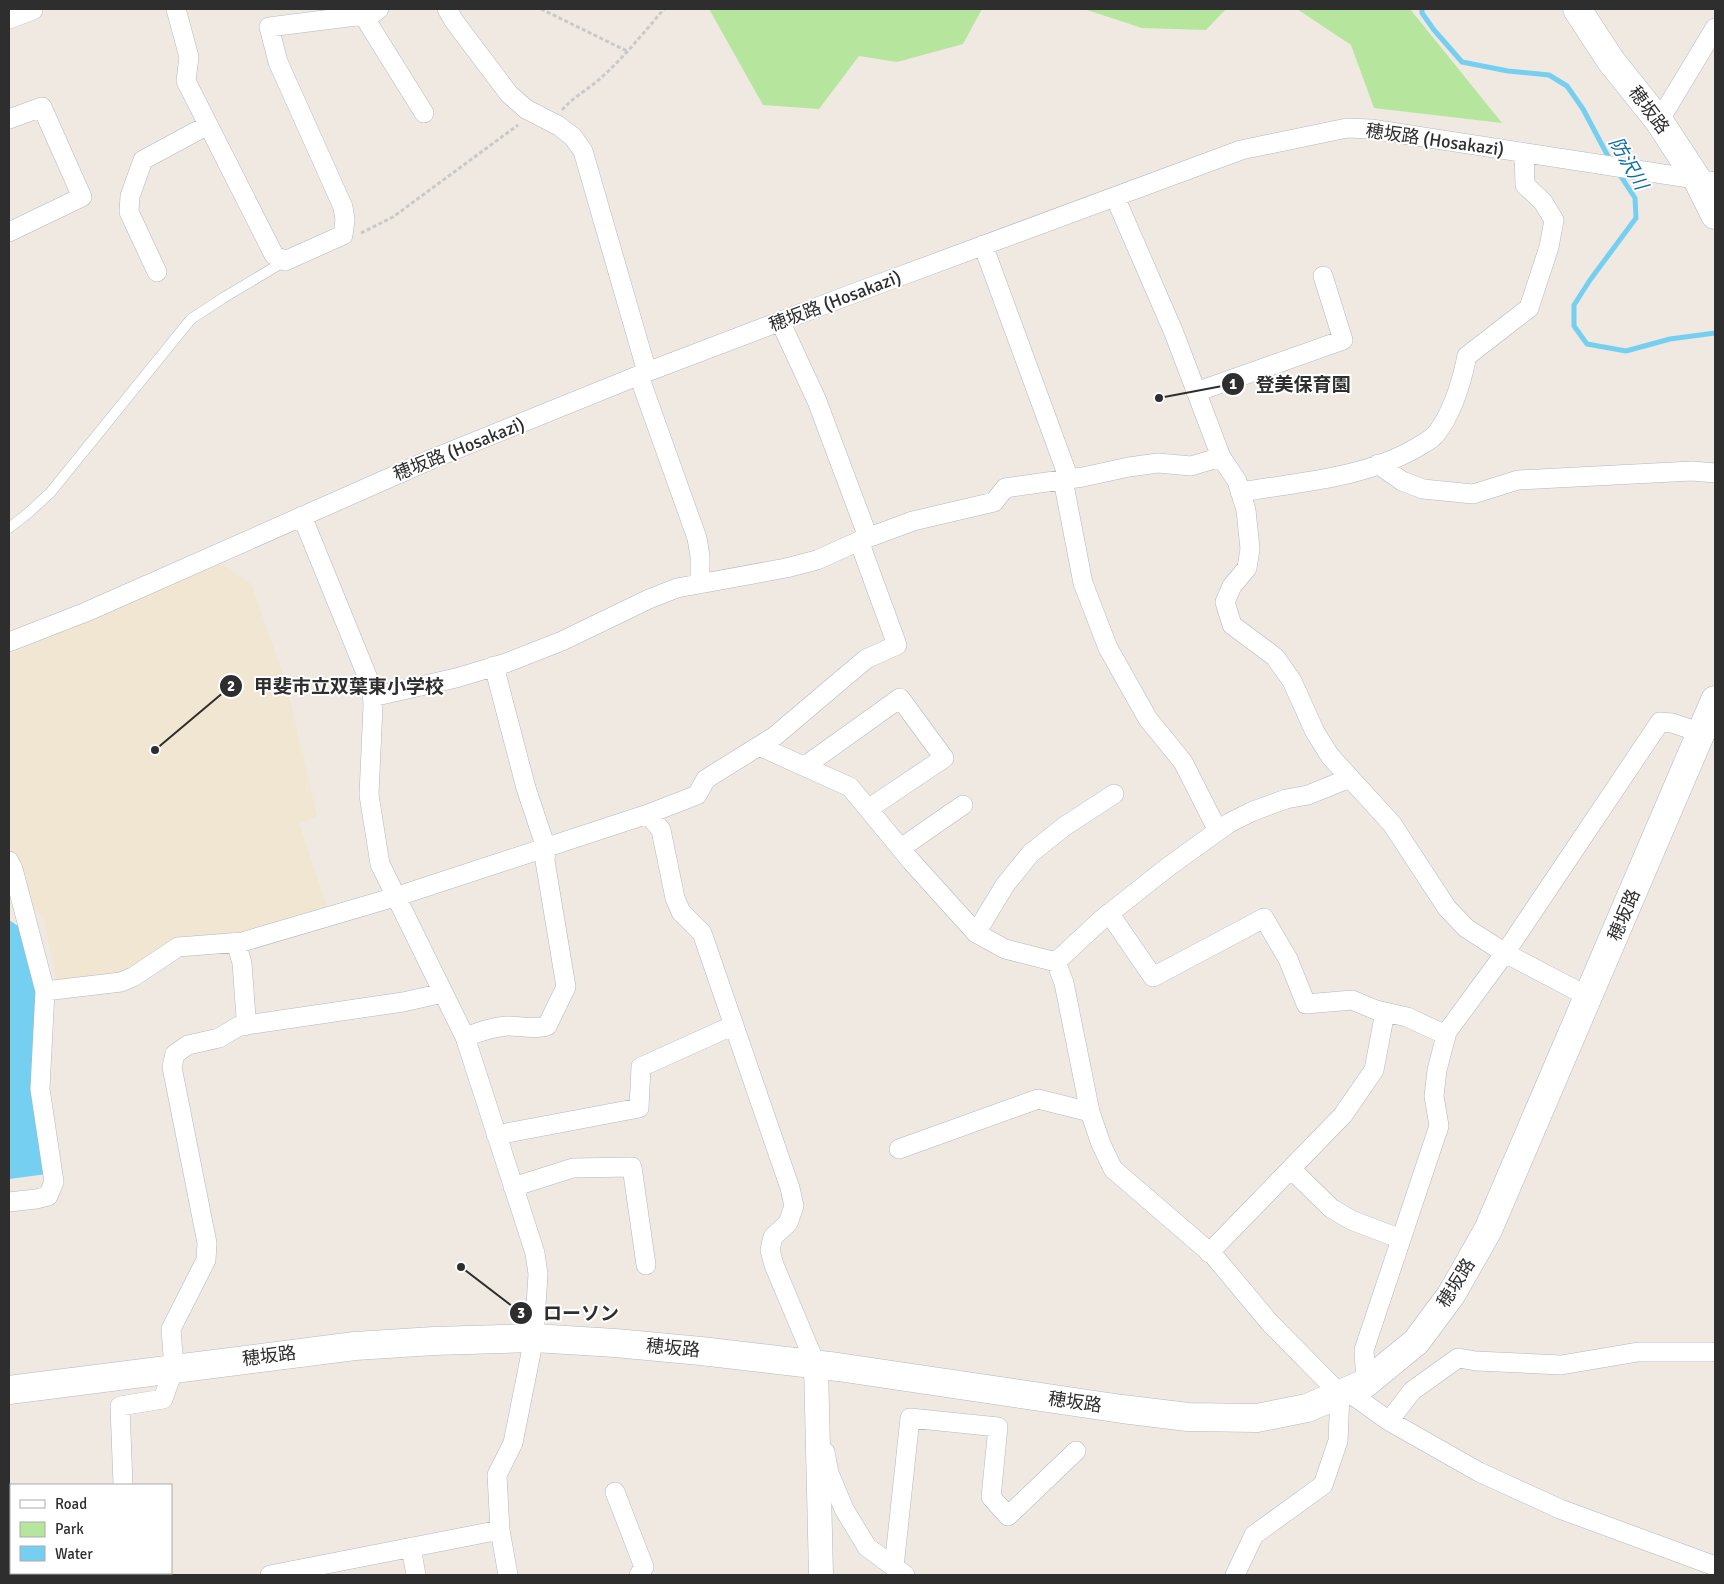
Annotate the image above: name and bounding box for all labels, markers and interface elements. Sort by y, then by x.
street label: 穂坂路 [1624,82,1674,138]
street label: 穂坂路 (Hosakazi) [1364,119,1506,161]
water label: 防沢川 [1603,133,1654,196]
street label: 穂坂路 (Hosakazi) [766,266,904,336]
callout: 登美保育園 [1220,367,1360,401]
text: 登美保育園 [1255,373,1351,397]
text: 1 [1229,375,1237,393]
street label: 穂坂路 (Hosakazi) [390,413,528,485]
callout: 甲斐市立双葉東小学校 [219,669,454,703]
text: 甲斐市立双葉東小学校 [254,675,444,699]
text: 2 [227,677,235,695]
street label: 穂坂路 [1603,886,1645,944]
street label: 穂坂路 [1432,1254,1480,1312]
callout: ローソン [508,1296,629,1330]
text: ローソン [543,1302,619,1326]
text: 3 [517,1304,525,1322]
street label: 穂坂路 [645,1335,701,1361]
street label: 穂坂路 [241,1342,297,1370]
street label: 穂坂路 [1047,1387,1103,1417]
legend [10,1484,172,1574]
text: Road [55,1495,87,1513]
text: Park [55,1520,84,1538]
text: Water [55,1545,93,1563]

